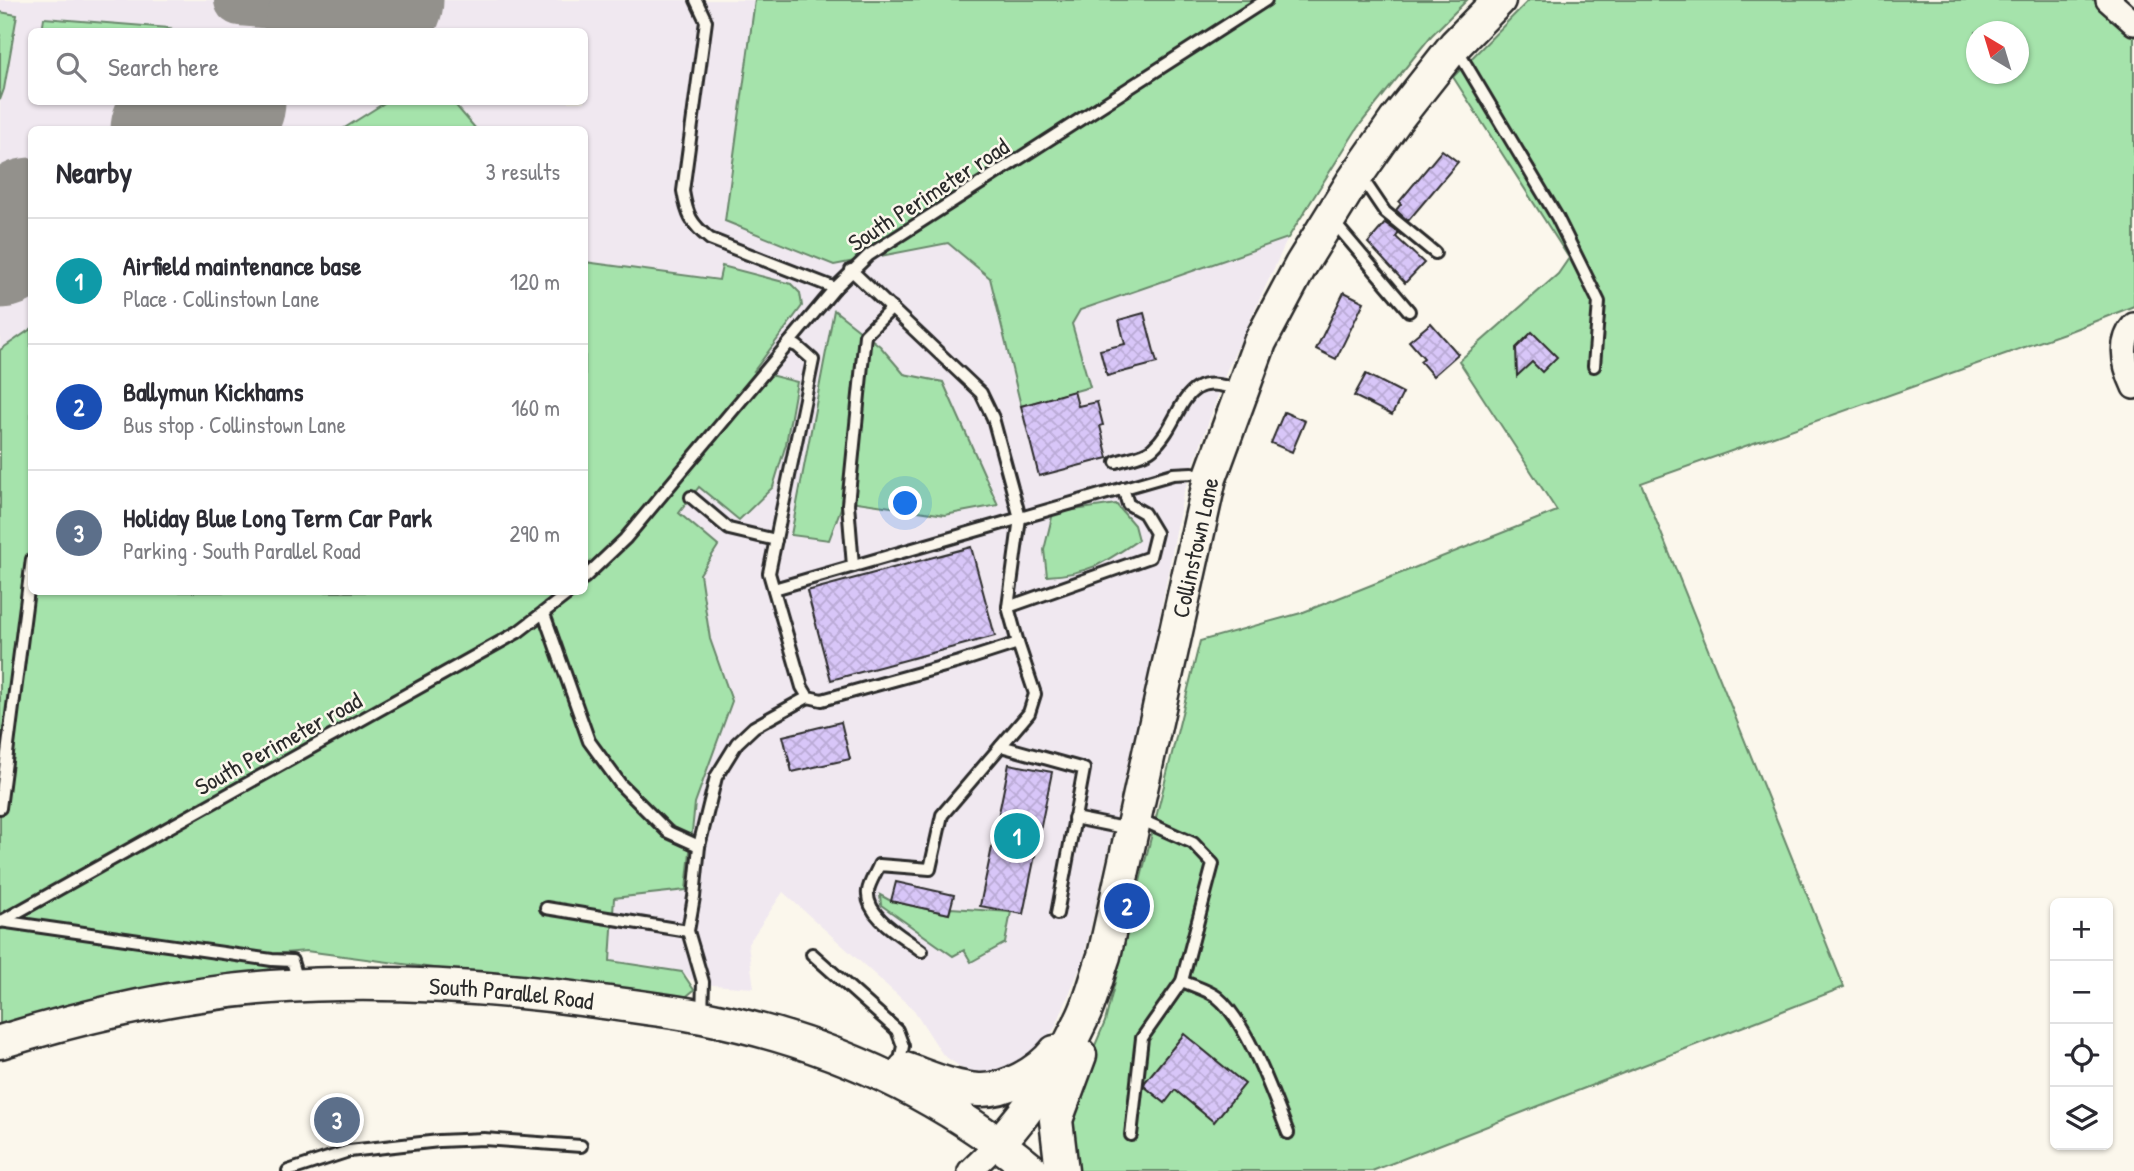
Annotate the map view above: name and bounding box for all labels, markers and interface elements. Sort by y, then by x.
north arrow [1966,21,2029,84]
search box [28,28,588,105]
icon: search [52,48,90,86]
text: Search here [108,49,219,84]
street label: South Perimeter road [841,130,1015,258]
text: Nearby [56,152,132,192]
text: 3 results [485,156,560,187]
text: Airfield maintenance base [123,248,361,283]
text: 1 [75,266,83,297]
text: 120 m [510,266,560,297]
text: Place · Collinstown Lane [123,283,319,314]
text: Ballymun Kickhams [123,374,304,409]
text: 2 [74,392,84,423]
text: 160 m [511,392,560,423]
text: Bus stop · Collinstown Lane [123,409,346,440]
street label: Collinstown Lane [1164,474,1226,621]
your location [888,486,922,520]
text: Holiday Blue Long Term Car Park [123,500,432,535]
text: 3 [74,518,84,549]
text: 290 m [510,518,560,549]
text: Parking · South Parallel Road [123,535,360,566]
street label: South Perimeter road [189,684,367,802]
pin: 1 [994,810,1040,862]
pin: 2 [1104,880,1150,932]
map controls [2050,898,2113,1150]
button: + [2050,898,2113,961]
button: − [2050,961,2113,1024]
street label: South Parallel Road [428,969,596,1017]
button: locate [2050,1024,2113,1087]
button: layers [2050,1087,2113,1150]
pin: 3 [314,1094,360,1146]

